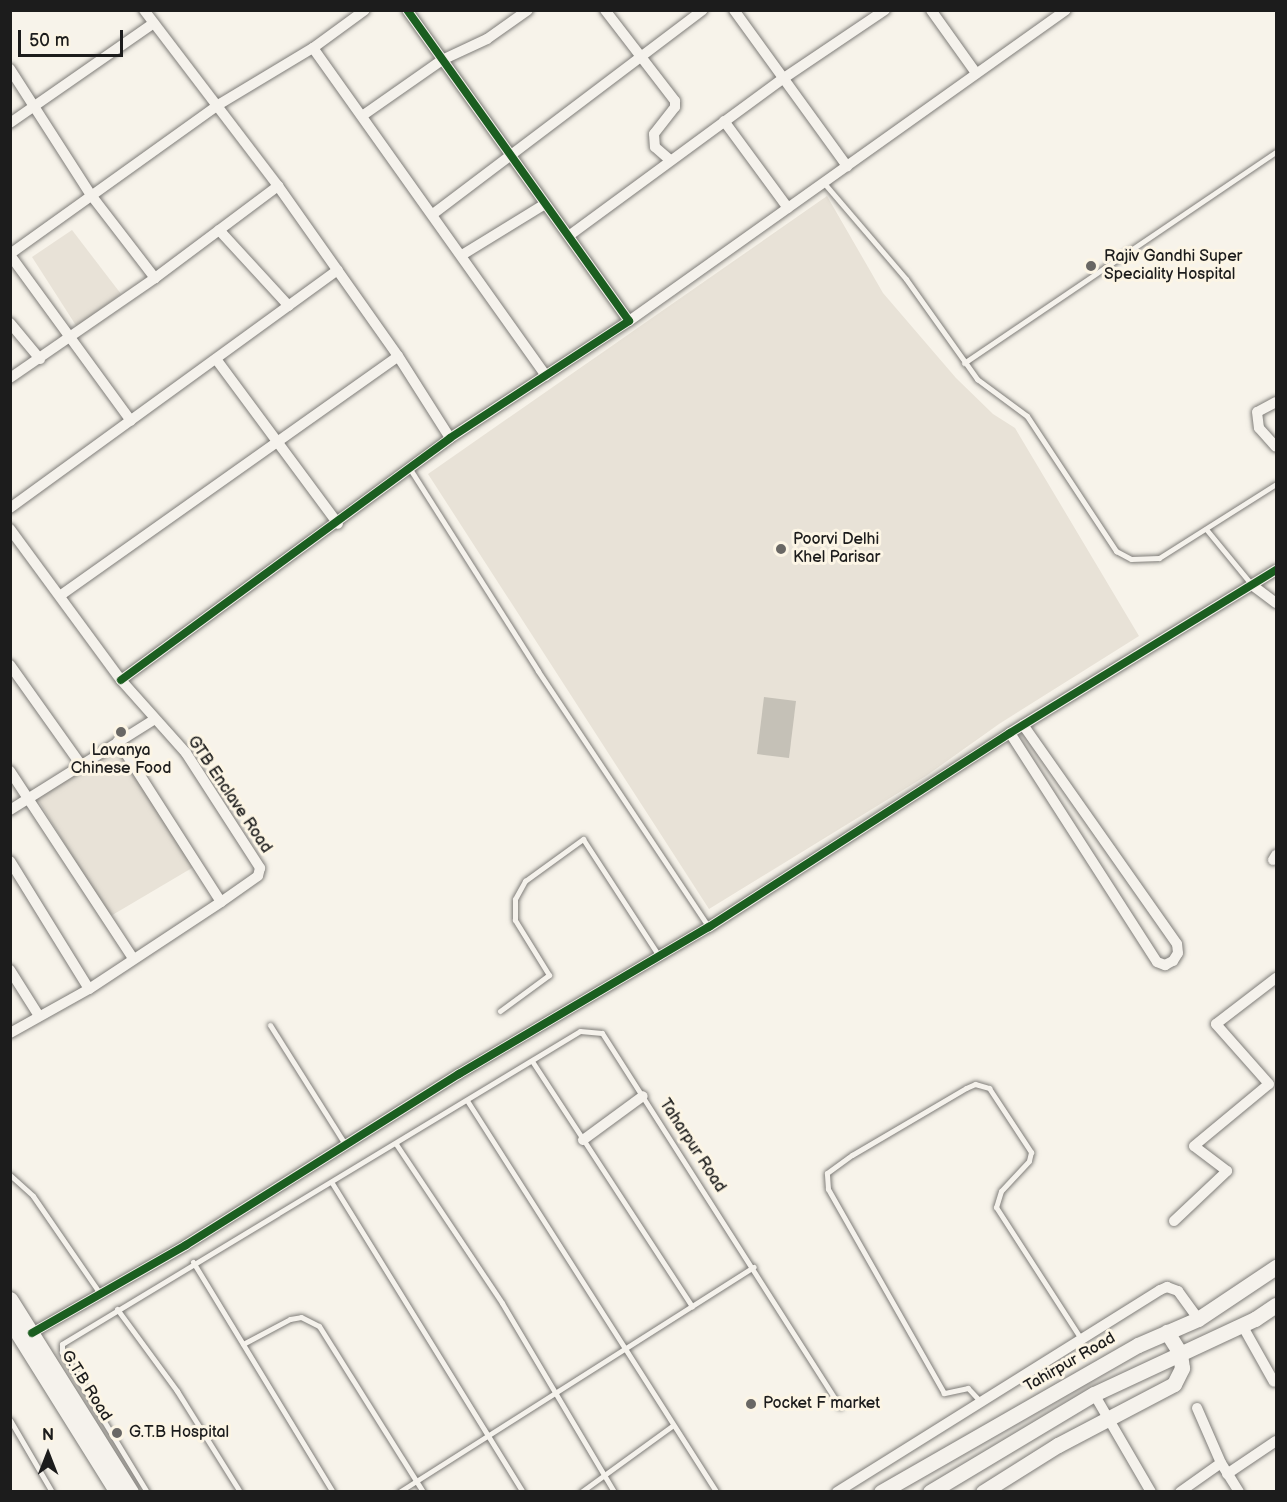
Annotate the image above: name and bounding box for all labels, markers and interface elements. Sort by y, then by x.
scale bar [21,18,126,56]
text: 50 m [29,30,70,51]
place label: Rajiv Gandhi Super Speciality Hospital [1104,247,1243,285]
marker: Rajiv Gandhi Super Speciality Hospital [1082,257,1100,275]
place label: Poorvi Delhi Khel Parisar [793,530,880,568]
marker: Poorvi Delhi Khel Parisar [774,542,788,556]
marker: Lavanya Chinese Food [114,725,128,739]
street label: GTB Enclave Road [183,733,275,857]
place label: Lavanya Chinese Food [71,741,171,779]
street label: Taharpur Road [655,1096,729,1196]
street label: Tahirpur Road [1021,1329,1119,1397]
street label: G.T.B Road [57,1347,115,1425]
place label: Pocket F market [763,1394,880,1414]
marker: Pocket F market [744,1397,758,1411]
place label: G.T.B Hospital [129,1423,229,1443]
north arrow [18,1424,78,1484]
text: N [42,1426,54,1445]
marker: G.T.B Hospital [110,1426,124,1440]

